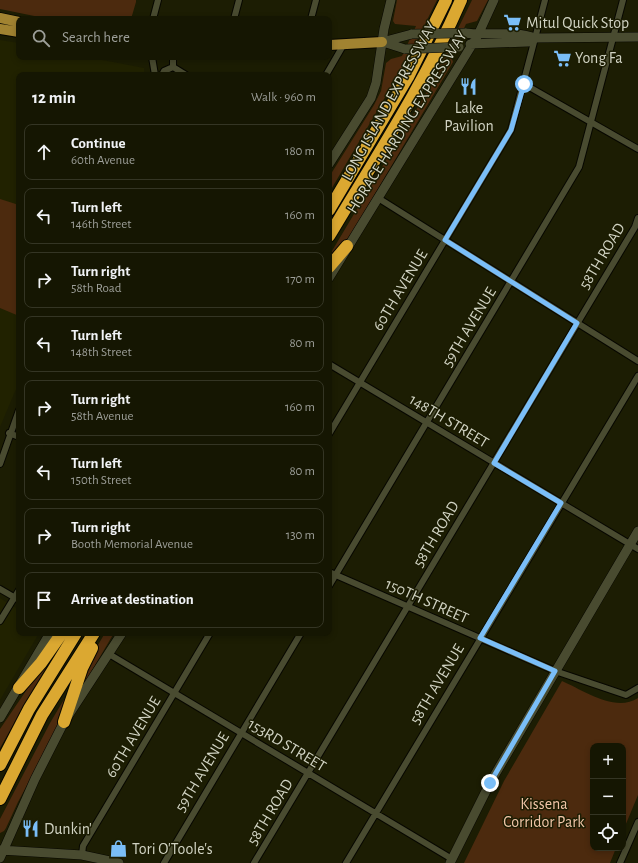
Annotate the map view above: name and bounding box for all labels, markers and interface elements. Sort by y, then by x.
supermarket icon: Mitul Quick Stop [503,13,523,33]
place label: Mitul Quick Stop [526,15,629,32]
search box [16,16,332,60]
street label: LONG ISLAND EXPRESSWAY [339,18,440,183]
icon: search [30,27,52,49]
street label: HORACE HARDING EXPRESSWAY [344,27,470,216]
text: Search here [62,30,130,45]
supermarket icon: Yong Fa [552,48,572,68]
place label: Yong Fa [575,50,623,66]
route start [515,75,533,93]
restaurant icon: Lake Pavilion [459,77,479,97]
text: 12 min [32,89,76,106]
text: Walk · 960 m [251,91,316,104]
place label: Lake Pavilion [444,100,494,134]
text: Continue [71,136,126,151]
icon: ahead [33,141,55,163]
text: 180 m [285,145,315,158]
text: 60th Avenue [71,154,135,167]
text: Turn left [71,200,122,215]
icon: left [33,205,55,227]
text: 160 m [285,209,315,222]
text: 146th Street [71,218,132,231]
street label: 58TH ROAD [576,220,628,292]
street label: 60TH AVENUE [370,246,431,333]
text: Turn right [71,264,130,279]
icon: right [33,269,55,291]
text: 170 m [286,273,315,286]
text: 58th Road [71,282,122,295]
street label: 59TH AVENUE [439,284,499,370]
text: Turn left [71,328,122,343]
icon: left [33,333,55,355]
text: 80 m [289,337,315,350]
text: 148th Street [71,346,132,359]
street label: 148TH STREET [407,391,492,451]
text: Turn right [71,392,130,407]
icon: right [33,397,55,419]
text: 160 m [285,401,315,414]
text: 58th Avenue [71,410,134,423]
text: Turn left [71,456,122,471]
icon: left [33,461,55,483]
text: 80 m [289,465,315,478]
text: 150th Street [71,474,131,487]
street label: 58TH ROAD [410,498,462,570]
text: Turn right [71,520,130,535]
icon: right [33,525,55,547]
text: 130 m [286,529,315,542]
text: Booth Memorial Avenue [71,538,193,551]
street label: 150TH STREET [383,576,471,627]
icon: arrive [33,589,55,611]
text: Arrive at destination [71,592,194,607]
street label: 58TH AVENUE [407,641,467,727]
street label: 60TH AVENUE [103,693,164,780]
street label: 153RD STREET [245,716,329,775]
street label: 59TH AVENUE [172,729,232,815]
map controls [590,743,626,851]
button: + [590,743,626,779]
route end [481,774,499,792]
street label: 58TH ROAD [244,776,296,848]
button: − [590,779,626,815]
park label: Kissena Corridor Park [503,796,585,830]
button: locate [590,815,626,851]
restaurant icon: Dunkin' [21,819,41,839]
place label: Dunkin' [44,821,92,837]
shop icon: Tori O'Toole's [109,839,129,859]
place label: Tori O'Toole's [132,841,213,857]

